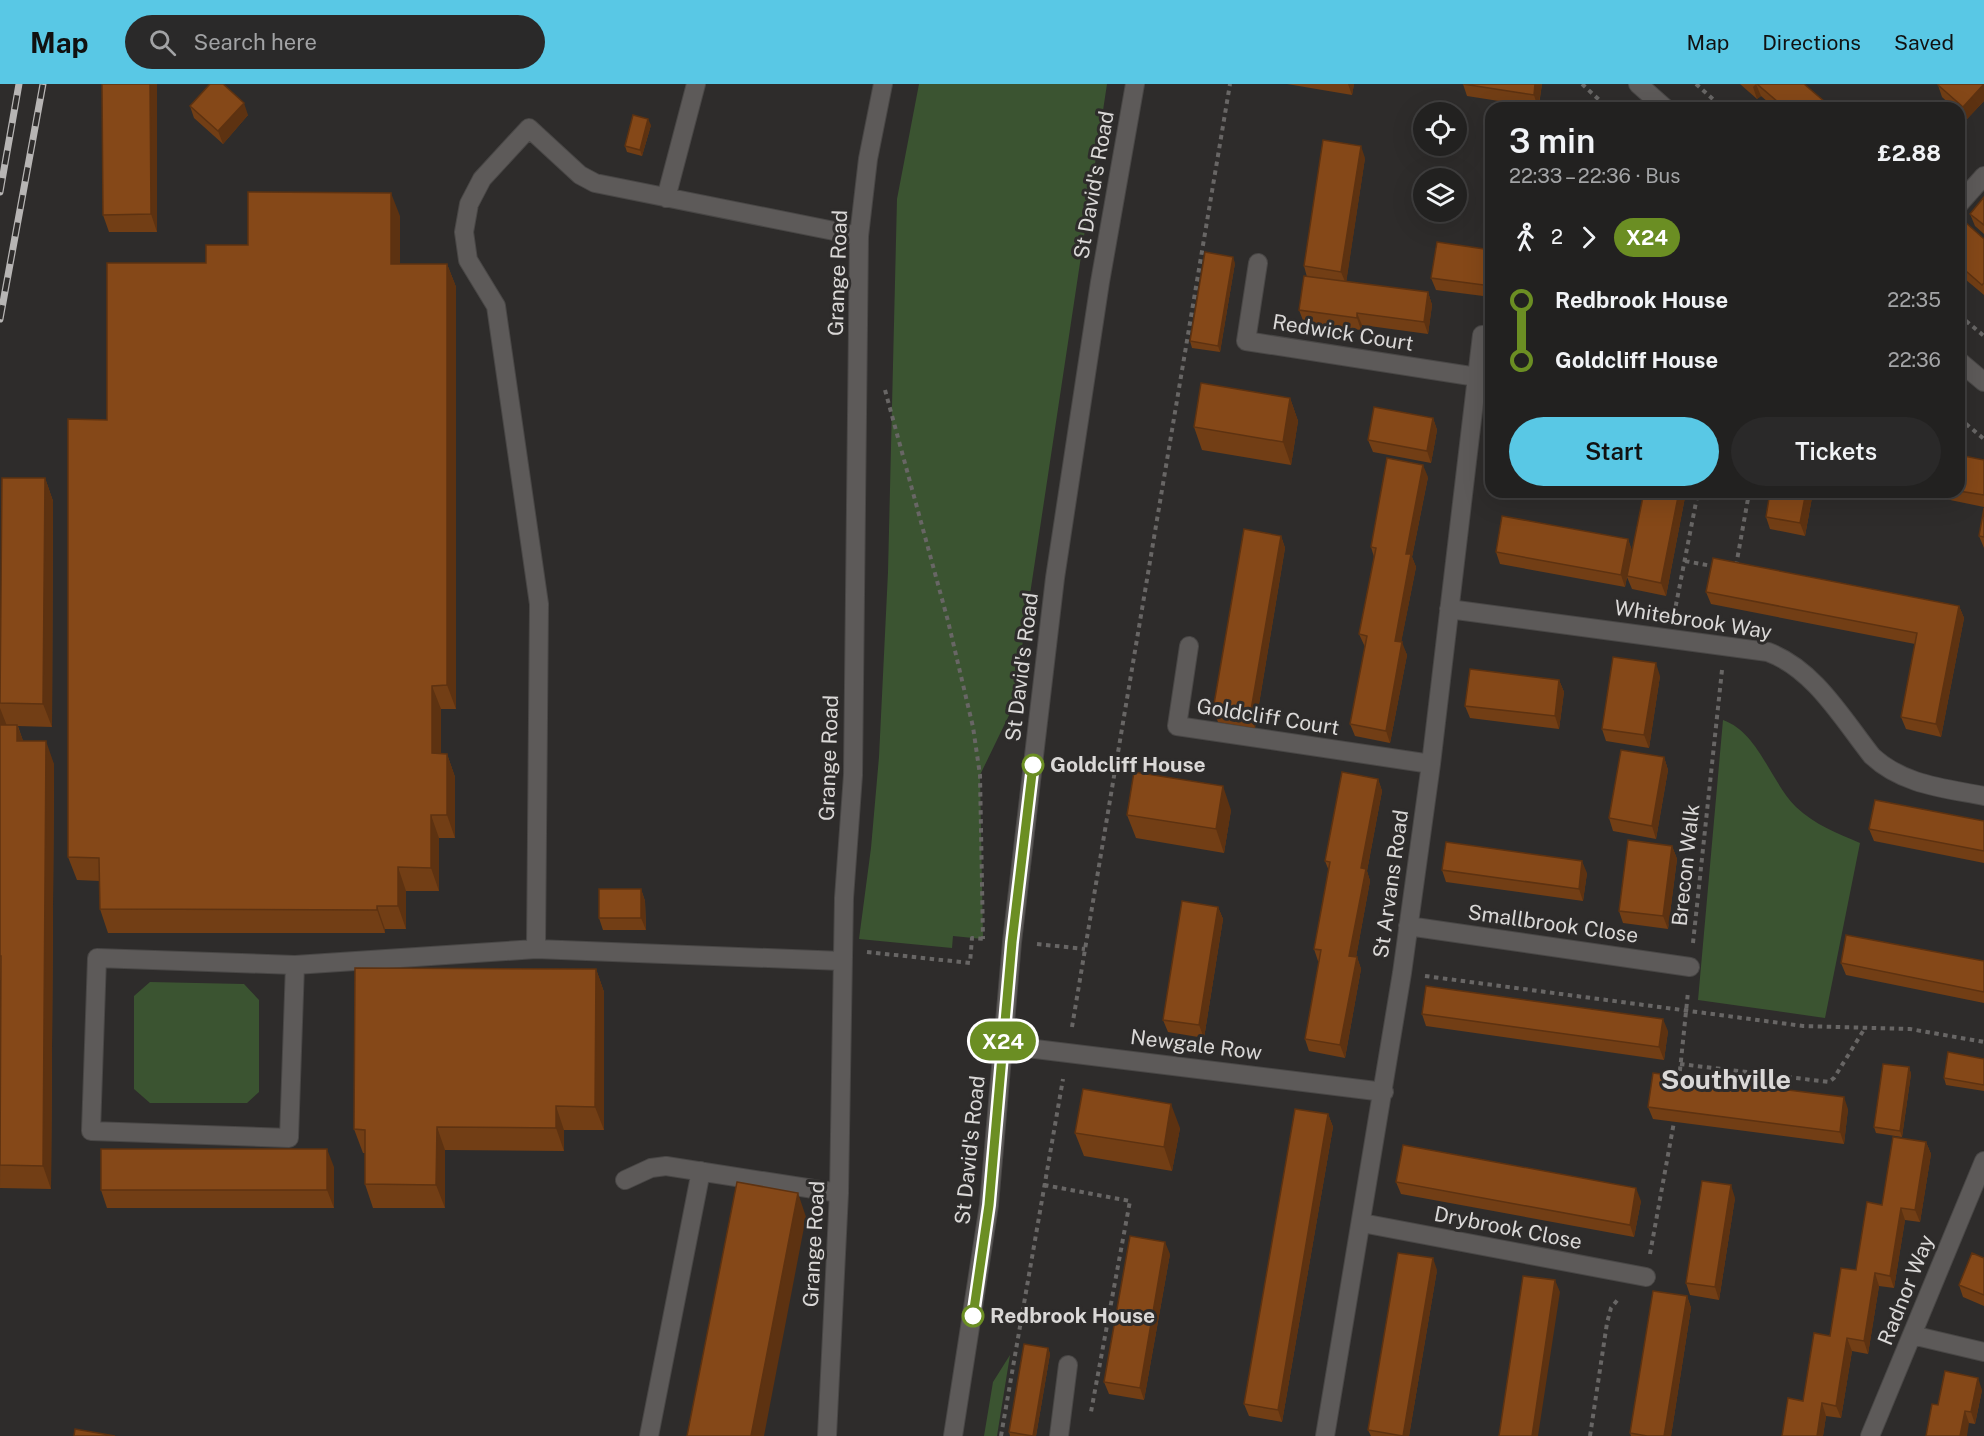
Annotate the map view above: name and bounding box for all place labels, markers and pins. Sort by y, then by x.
place label: Goldcliff House [1050,752,1206,777]
marker: Goldcliff House [1022,754,1044,776]
place label: Redbrook House [990,1303,1155,1328]
marker: Redbrook House [962,1305,984,1327]

